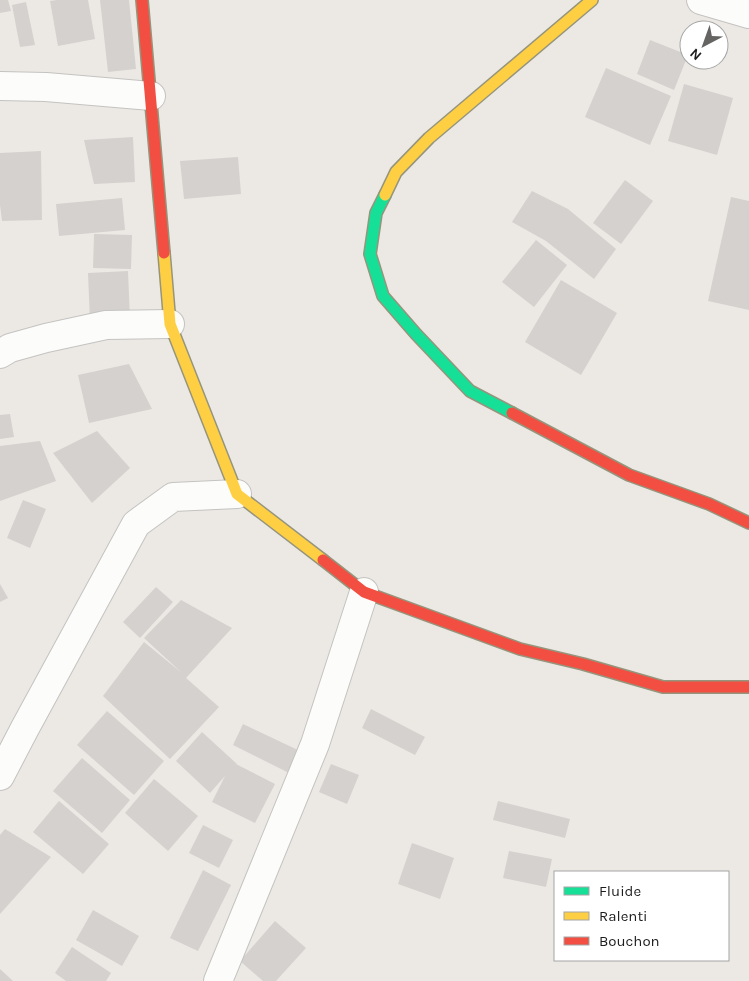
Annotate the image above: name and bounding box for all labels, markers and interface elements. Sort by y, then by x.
north arrow [679,20,729,70]
text: N [686,45,705,64]
legend [554,871,729,961]
text: Fluide [599,882,641,900]
text: Ralenti [599,907,648,925]
text: Bouchon [599,932,660,950]

